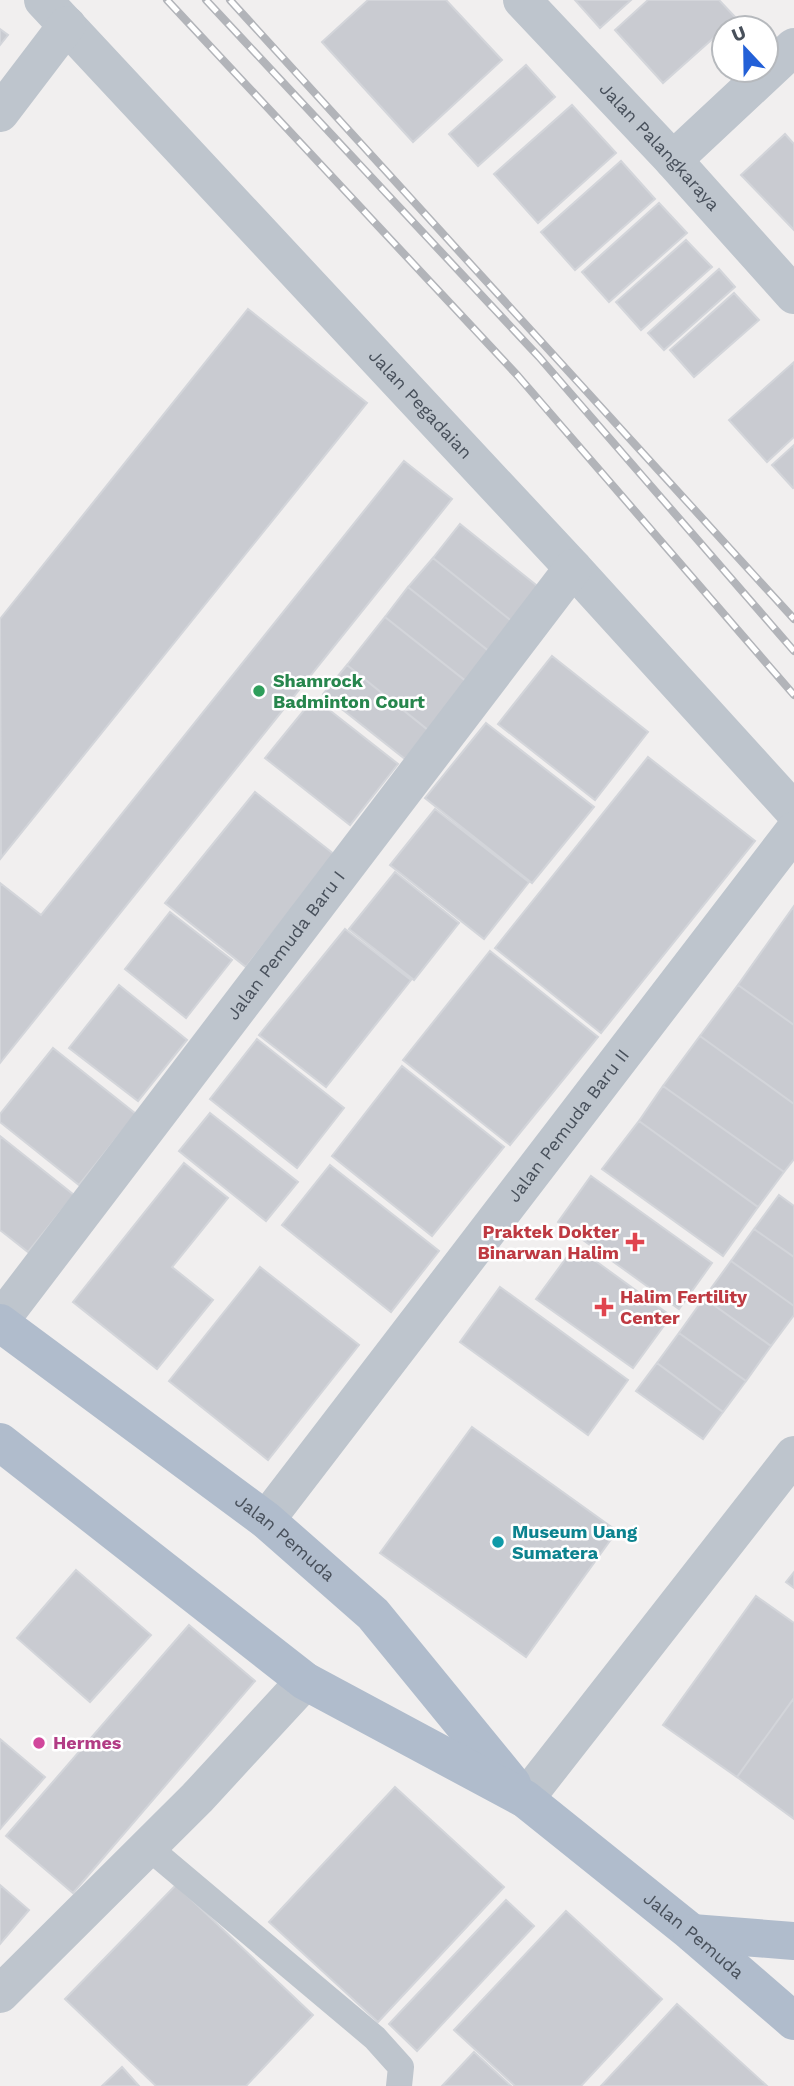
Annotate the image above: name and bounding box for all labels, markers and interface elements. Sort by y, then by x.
north arrow [710,14,780,84]
text: U [728,21,749,47]
street label: Jalan Palangkaraya [595,78,724,215]
street label: Jalan Pegadaian [365,345,477,463]
place label: Shamrock Badminton Court [273,670,425,712]
marker: Shamrock Badminton Court [251,683,267,699]
street label: Jalan Pemuda Baru I [222,866,349,1024]
street label: Jalan Pemuda Baru II [503,1045,633,1206]
place label: Praktek Dokter Binarwan Halim [478,1221,619,1263]
marker: Praktek Dokter Binarwan Halim [625,1232,645,1252]
place label: Halim Fertility Center [620,1286,748,1328]
marker: Halim Fertility Center [594,1297,614,1317]
street label: Jalan Pemuda [231,1490,339,1586]
place label: Museum Uang Sumatera [512,1521,638,1563]
marker: Museum Uang Sumatera [490,1534,506,1550]
place label: Hermes [53,1732,122,1753]
marker: Hermes [31,1735,47,1751]
street label: Jalan Pemuda [639,1887,748,1983]

